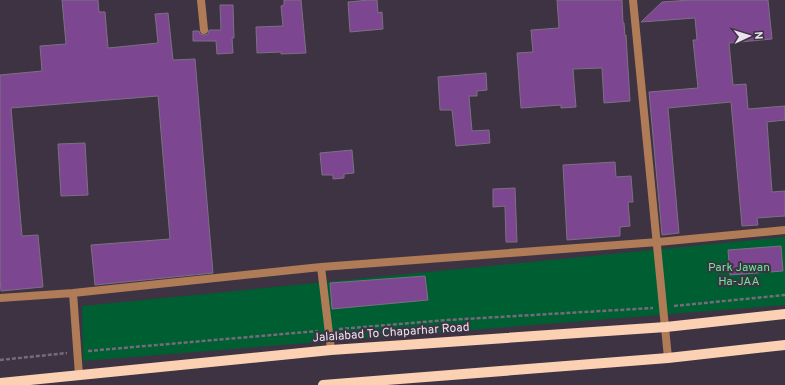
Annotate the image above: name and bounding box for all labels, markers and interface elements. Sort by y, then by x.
north arrow [729,16,769,56]
text: N [751,31,765,40]
park label: Park Jawan Ha-JAA [708,260,770,290]
street label: Jalalabad To Chaparhar Road [312,320,470,346]

